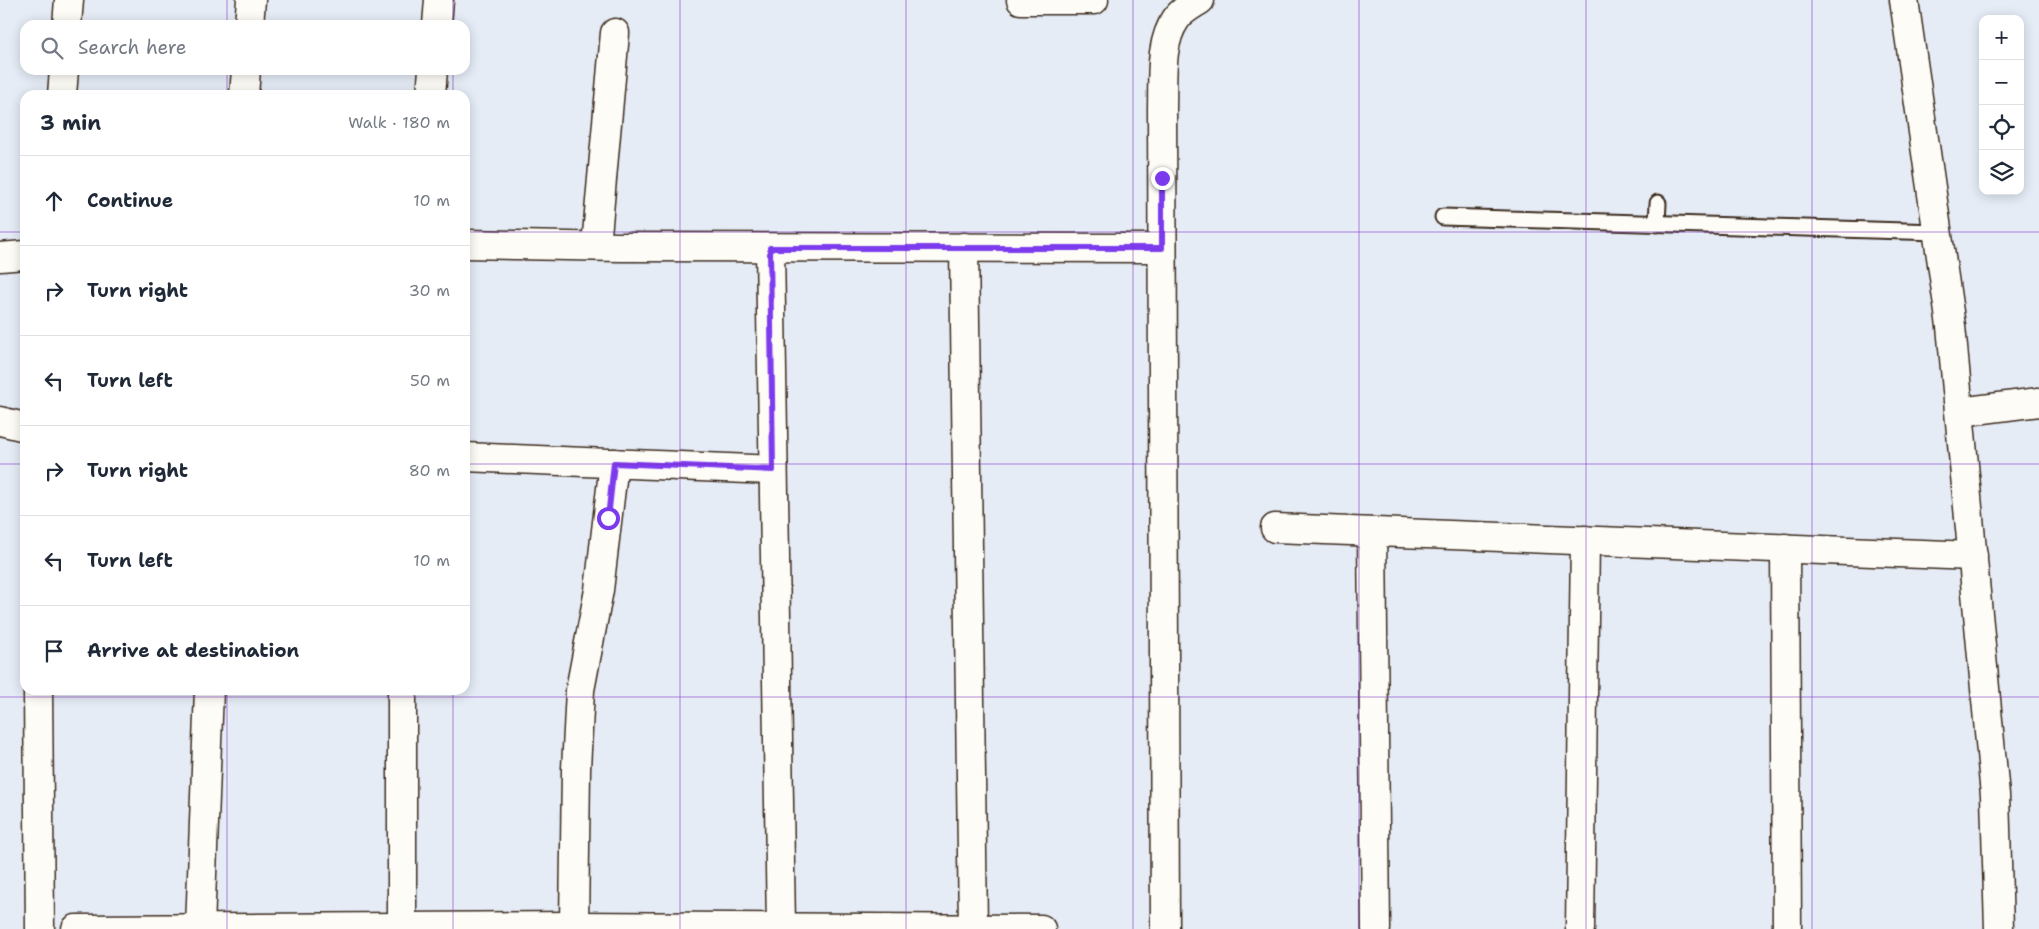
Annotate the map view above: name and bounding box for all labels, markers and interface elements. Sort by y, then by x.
map controls [1979,15,2024,195]
button: + [1979,15,2024,60]
search box [20,20,470,75]
icon: search [38,34,66,62]
text: Search here [78,35,187,60]
button: − [1979,60,2024,105]
button: locate [1979,105,2024,150]
text: 3 min [40,109,101,137]
text: Walk · 180 m [348,112,450,133]
button: layers [1979,150,2024,195]
route end [1151,167,1174,190]
icon: ahead [40,187,68,215]
text: Continue [87,188,173,213]
text: 10 m [413,190,450,211]
icon: right [40,277,68,305]
text: Turn right [87,278,188,303]
text: 30 m [409,280,450,301]
icon: left [40,367,68,395]
text: Turn left [87,368,173,393]
text: 50 m [410,370,450,391]
icon: right [40,457,68,485]
text: Turn right [87,458,188,483]
text: 80 m [409,460,450,481]
route start [597,507,620,530]
icon: left [40,547,68,575]
text: Turn left [87,548,173,573]
text: 10 m [413,550,450,571]
icon: arrive [40,637,68,665]
text: Arrive at destination [87,638,299,663]

